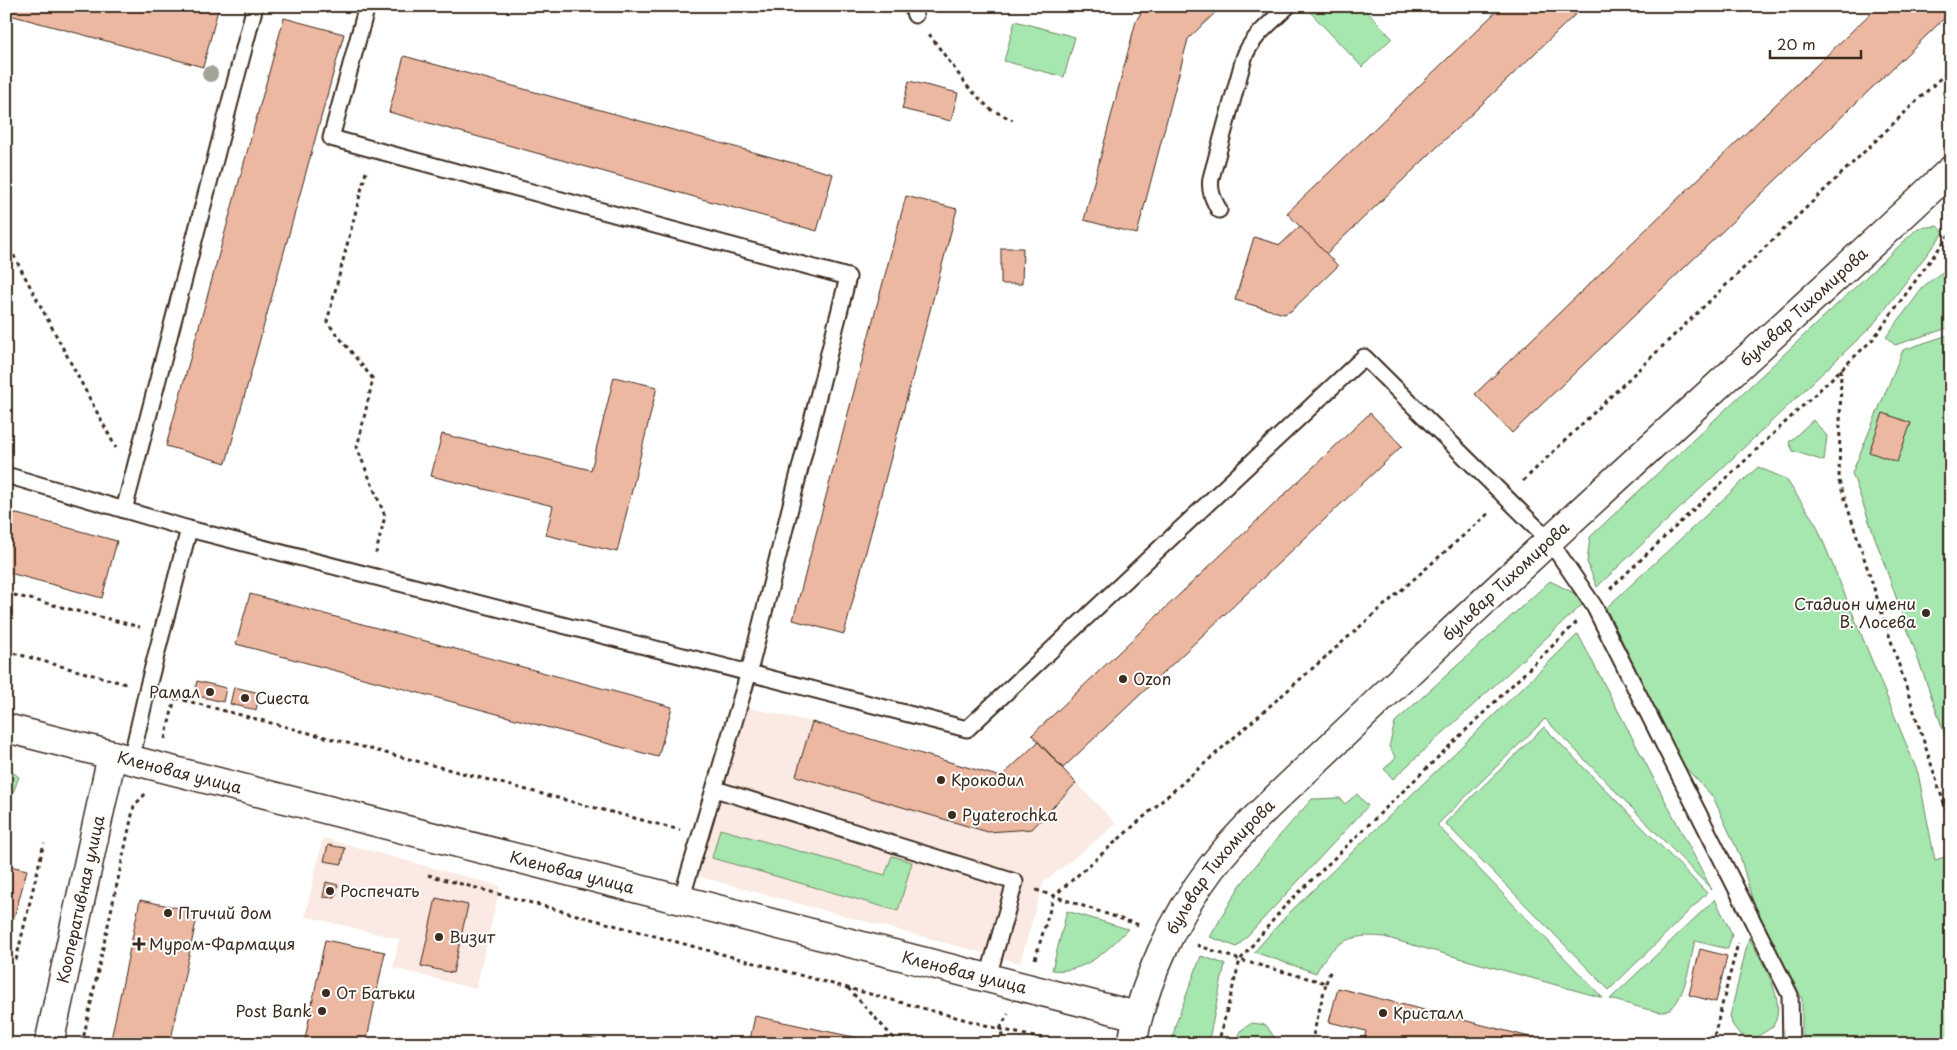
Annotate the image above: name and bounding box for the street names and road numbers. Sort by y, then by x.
street label: бульвар Тихомирова [1734,241,1872,371]
street label: бульвар Тихомирова [1436,515,1574,646]
street label: Кленовая улица [115,744,245,799]
street label: бульвар Тихомирова [1159,793,1279,938]
street label: Кооперативная улица [50,813,110,986]
street label: Кленовая улица [507,844,637,899]
street label: Кленовая улица [900,944,1030,999]

